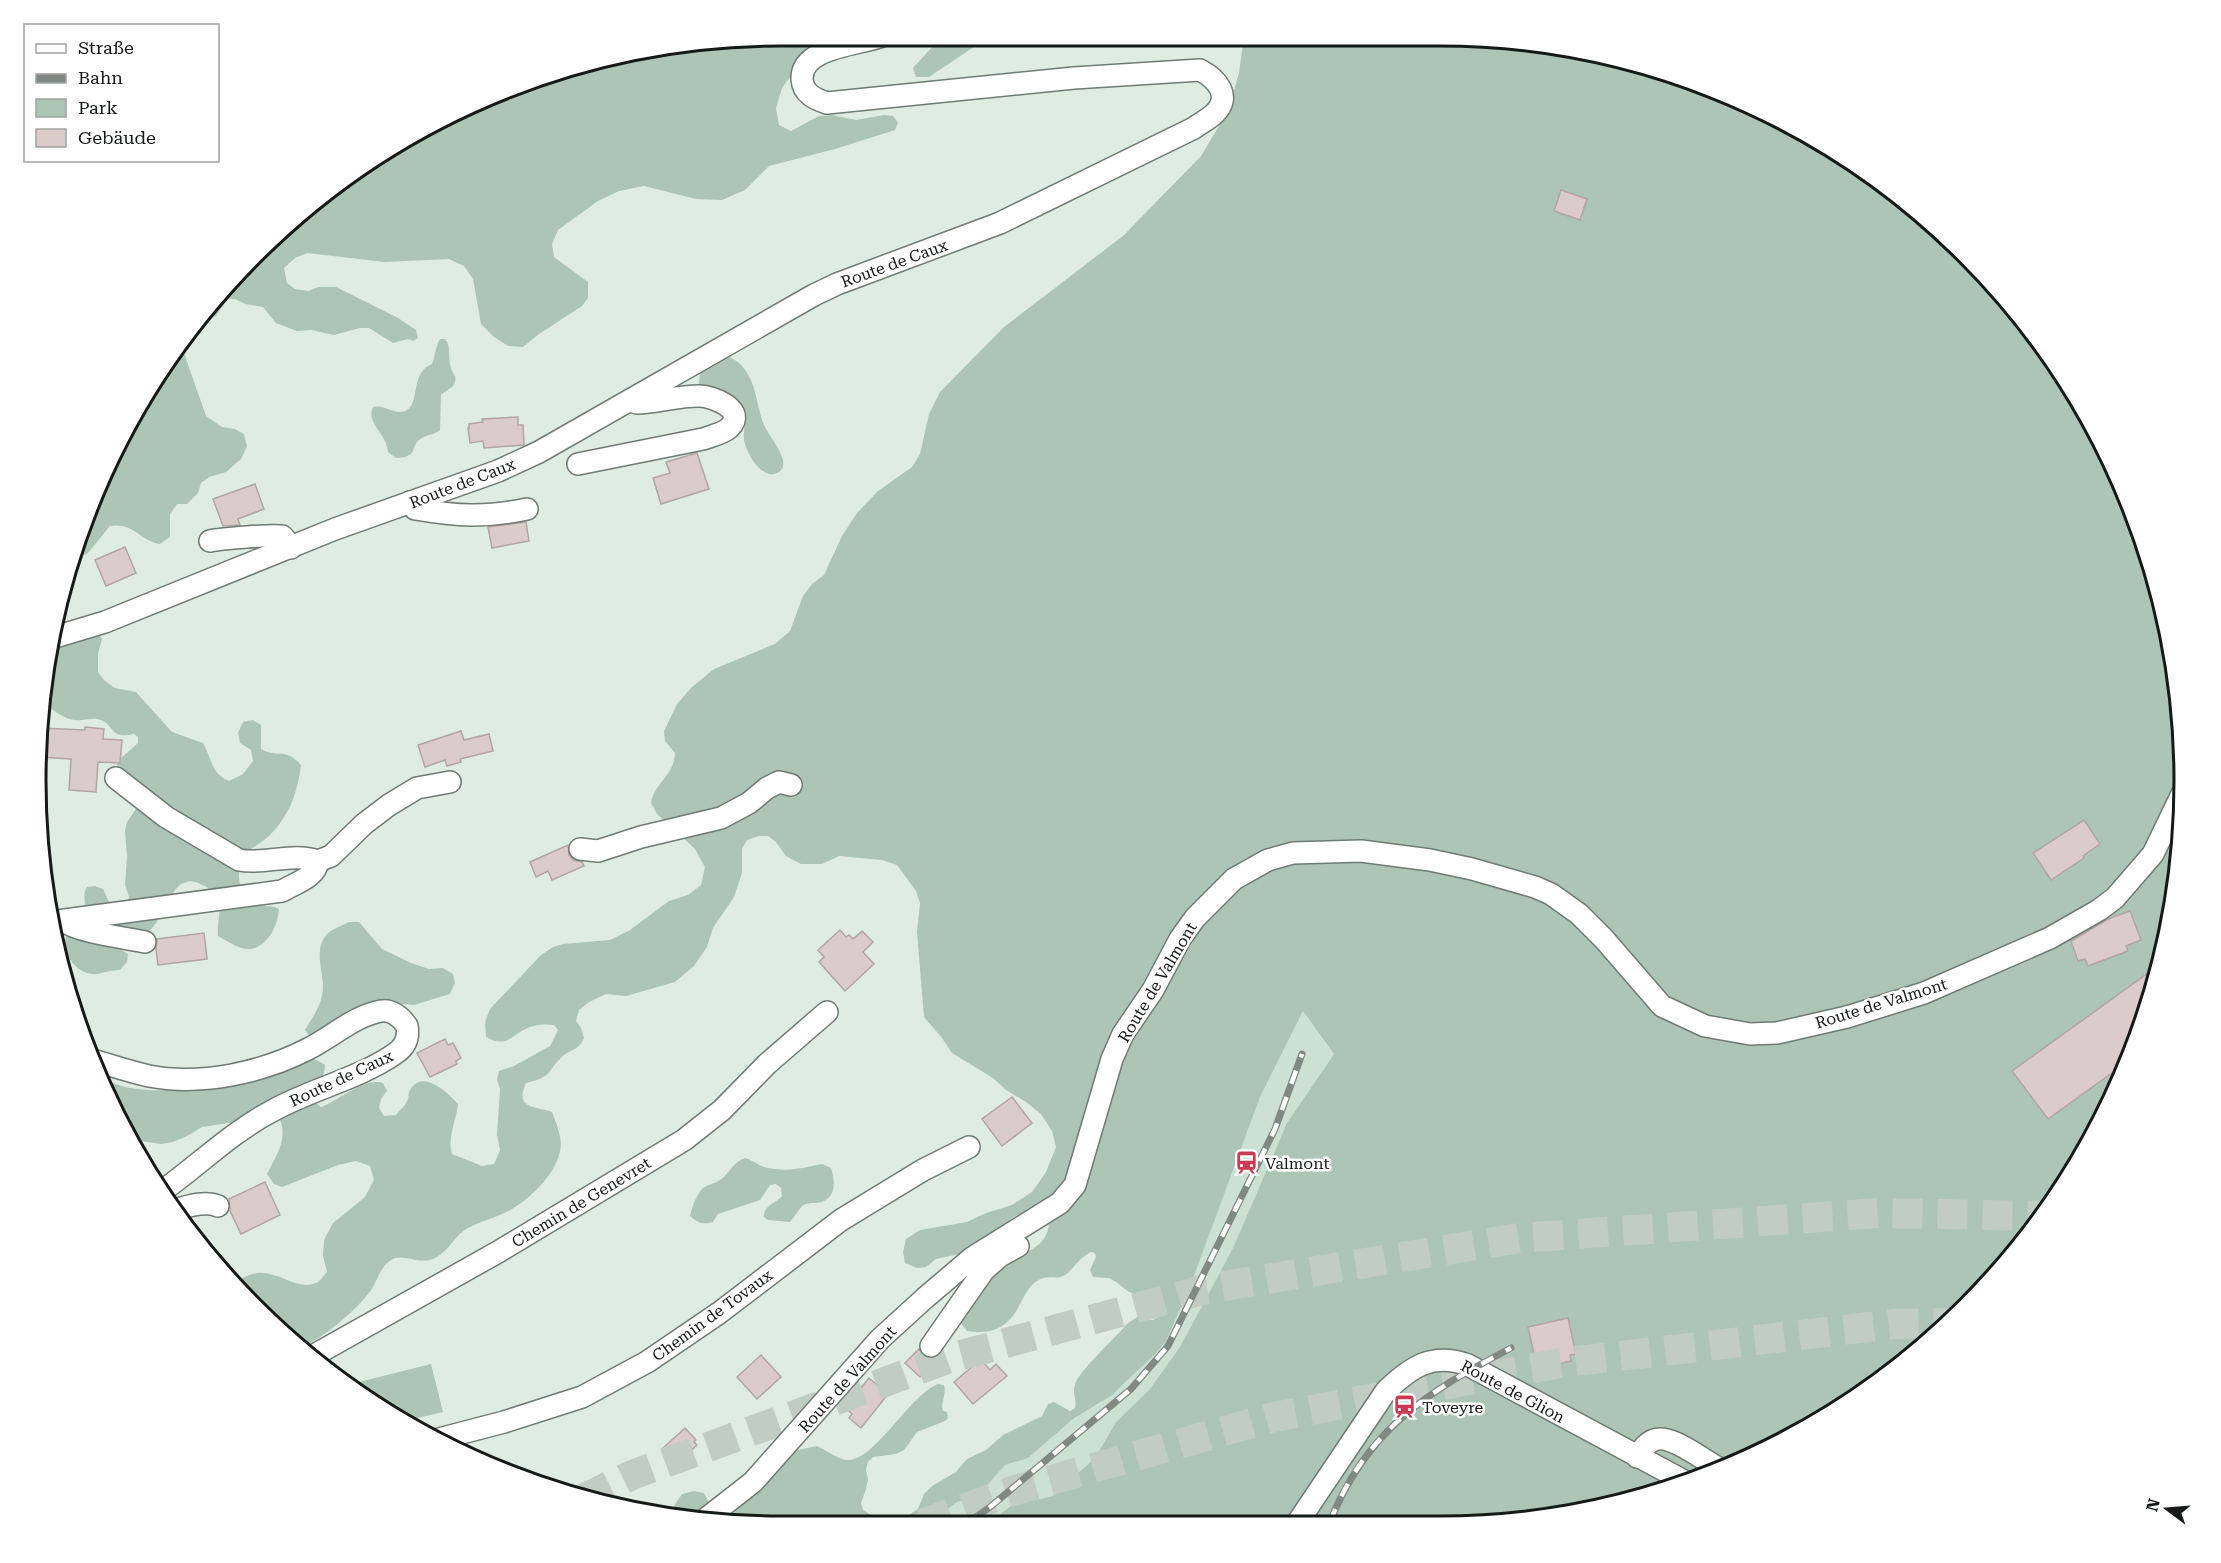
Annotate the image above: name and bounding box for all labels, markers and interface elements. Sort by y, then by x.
legend [24,24,219,162]
text: Straße [78,37,134,58]
text: Bahn [78,67,123,88]
text: Park [78,97,118,118]
text: Gebäude [78,127,156,148]
street label: Route de Caux [838,235,951,292]
street label: Route de Caux [407,454,519,512]
street label: Route de Valmont [1114,919,1201,1046]
street label: Route de Valmont [1813,974,1949,1033]
street label: Route de Caux [287,1046,397,1111]
station icon: Valmont [1234,1150,1260,1176]
street label: Chemin de Genevret [508,1153,654,1251]
place label: Valmont [1265,1154,1329,1173]
street label: Chemin de Tovaux [649,1265,777,1365]
street label: Route de Valmont [795,1322,900,1437]
street label: Route de Glion [1458,1356,1568,1427]
station icon: Toveyre [1391,1394,1417,1420]
place label: Toveyre [1422,1398,1484,1417]
north arrow [2137,1479,2197,1539]
text: N [2142,1496,2164,1514]

